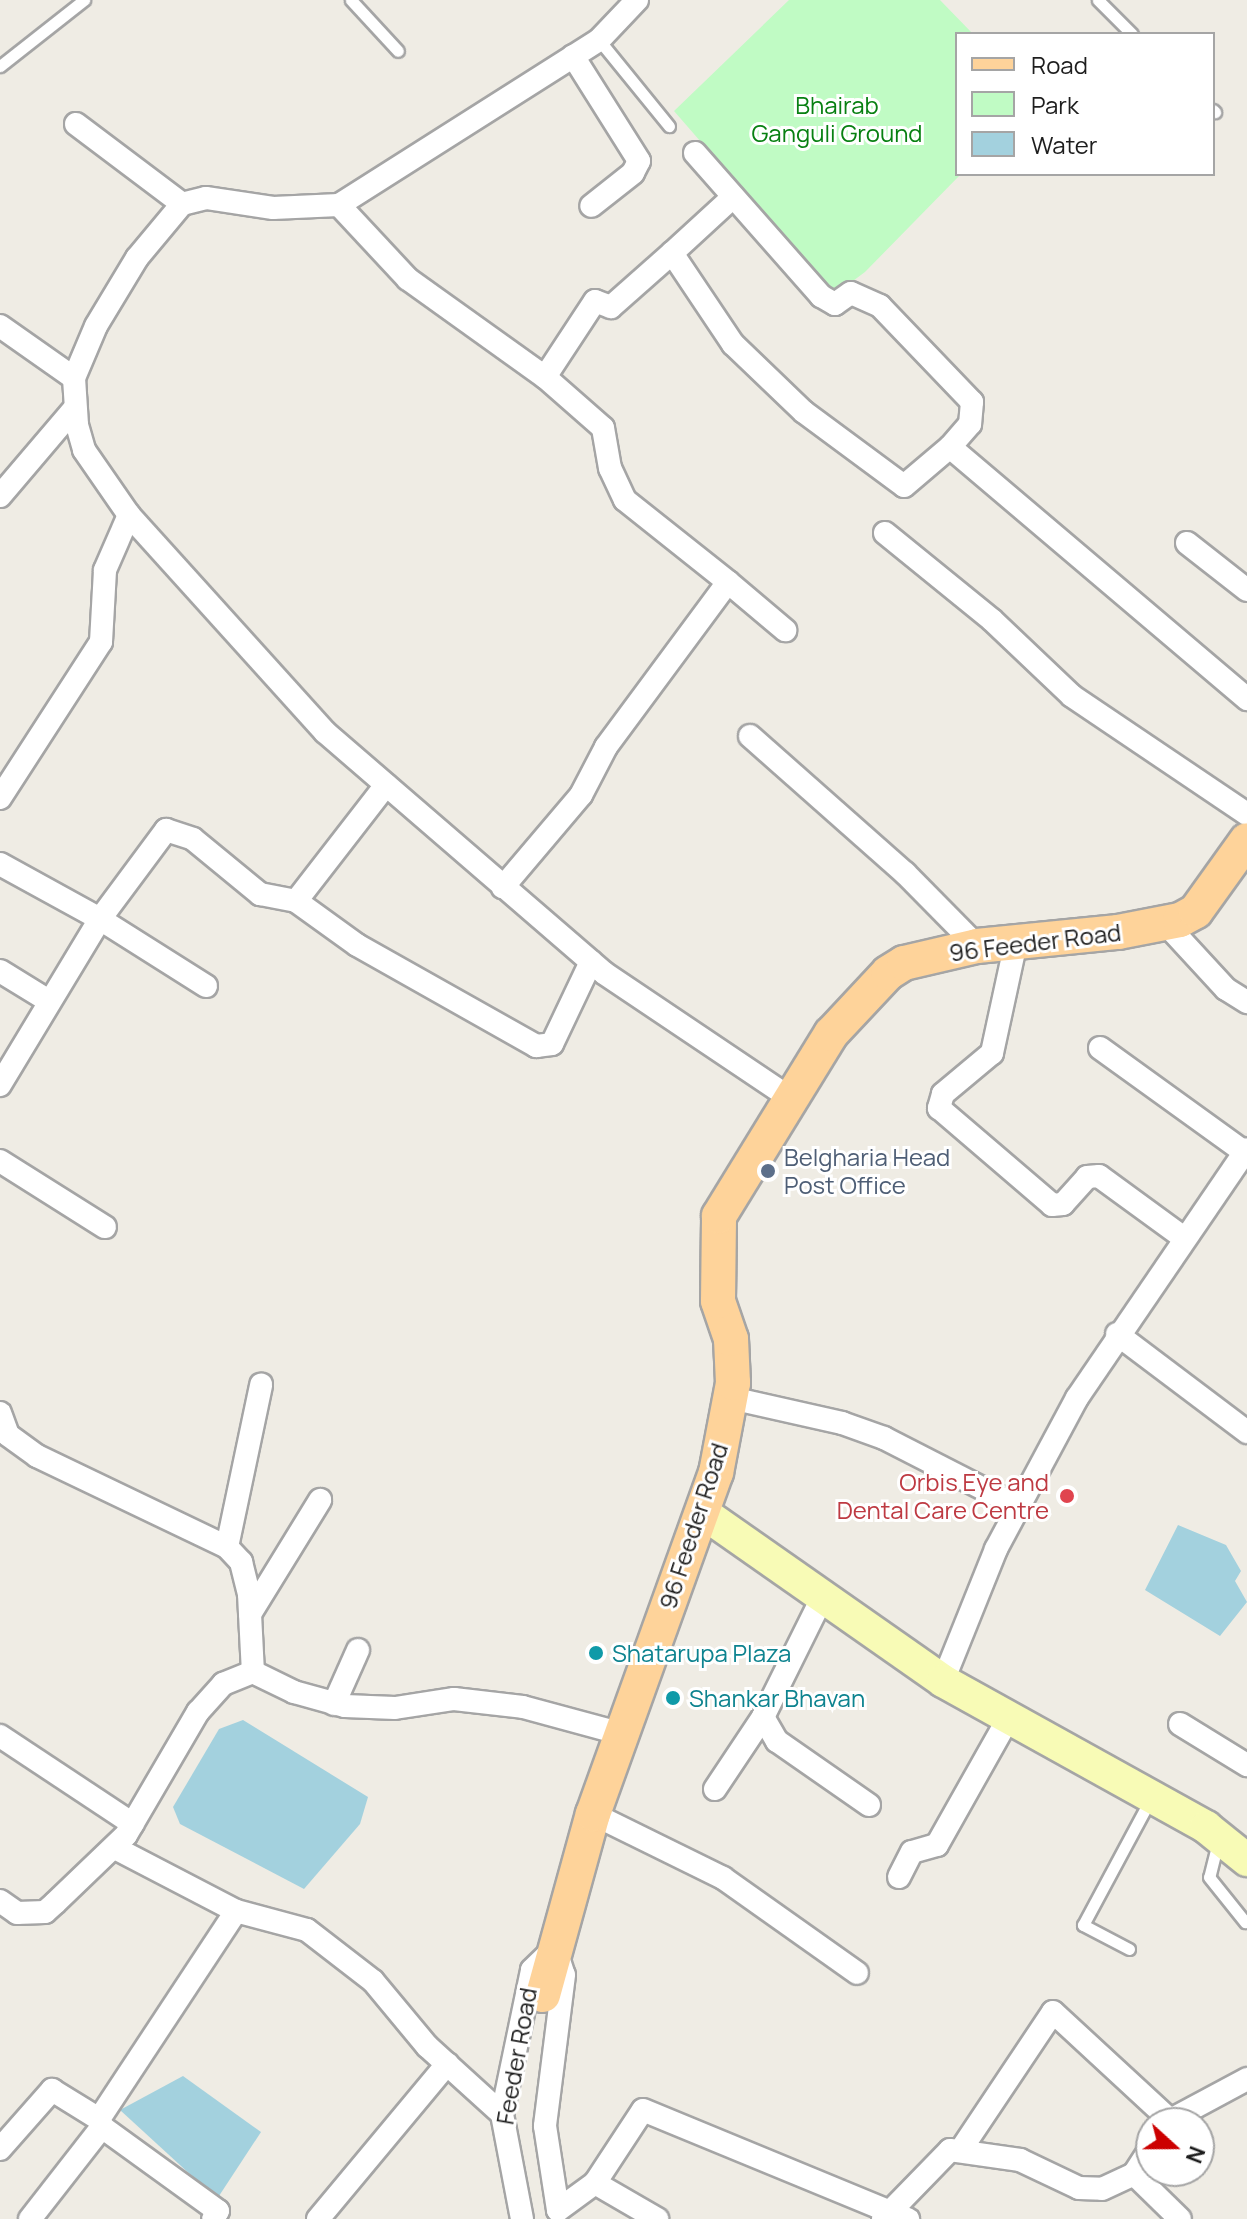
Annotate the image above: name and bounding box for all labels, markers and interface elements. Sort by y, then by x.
legend [955,32,1215,176]
text: Road [1031,48,1088,81]
text: Park [1031,88,1079,121]
park label: Bhairab Ganguli Ground [751,91,923,147]
text: Water [1031,128,1098,161]
street label: 96 Feeder Road [947,917,1123,967]
place label: Belgharia Head Post Office [784,1143,950,1199]
marker: Belgharia Head Post Office [759,1162,777,1180]
street label: 96 Feeder Road [653,1439,733,1613]
place label: Orbis Eye and Dental Care Centre [837,1468,1049,1524]
marker: Orbis Eye and Dental Care Centre [1056,1485,1078,1507]
place label: Shatarupa Plaza [612,1639,791,1667]
marker: Shatarupa Plaza [587,1644,605,1662]
place label: Shankar Bhavan [689,1684,865,1712]
marker: Shankar Bhavan [664,1689,682,1707]
street label: Feeder Road [490,1985,542,2127]
north arrow [1135,2107,1215,2187]
text: N [1179,2142,1212,2168]

